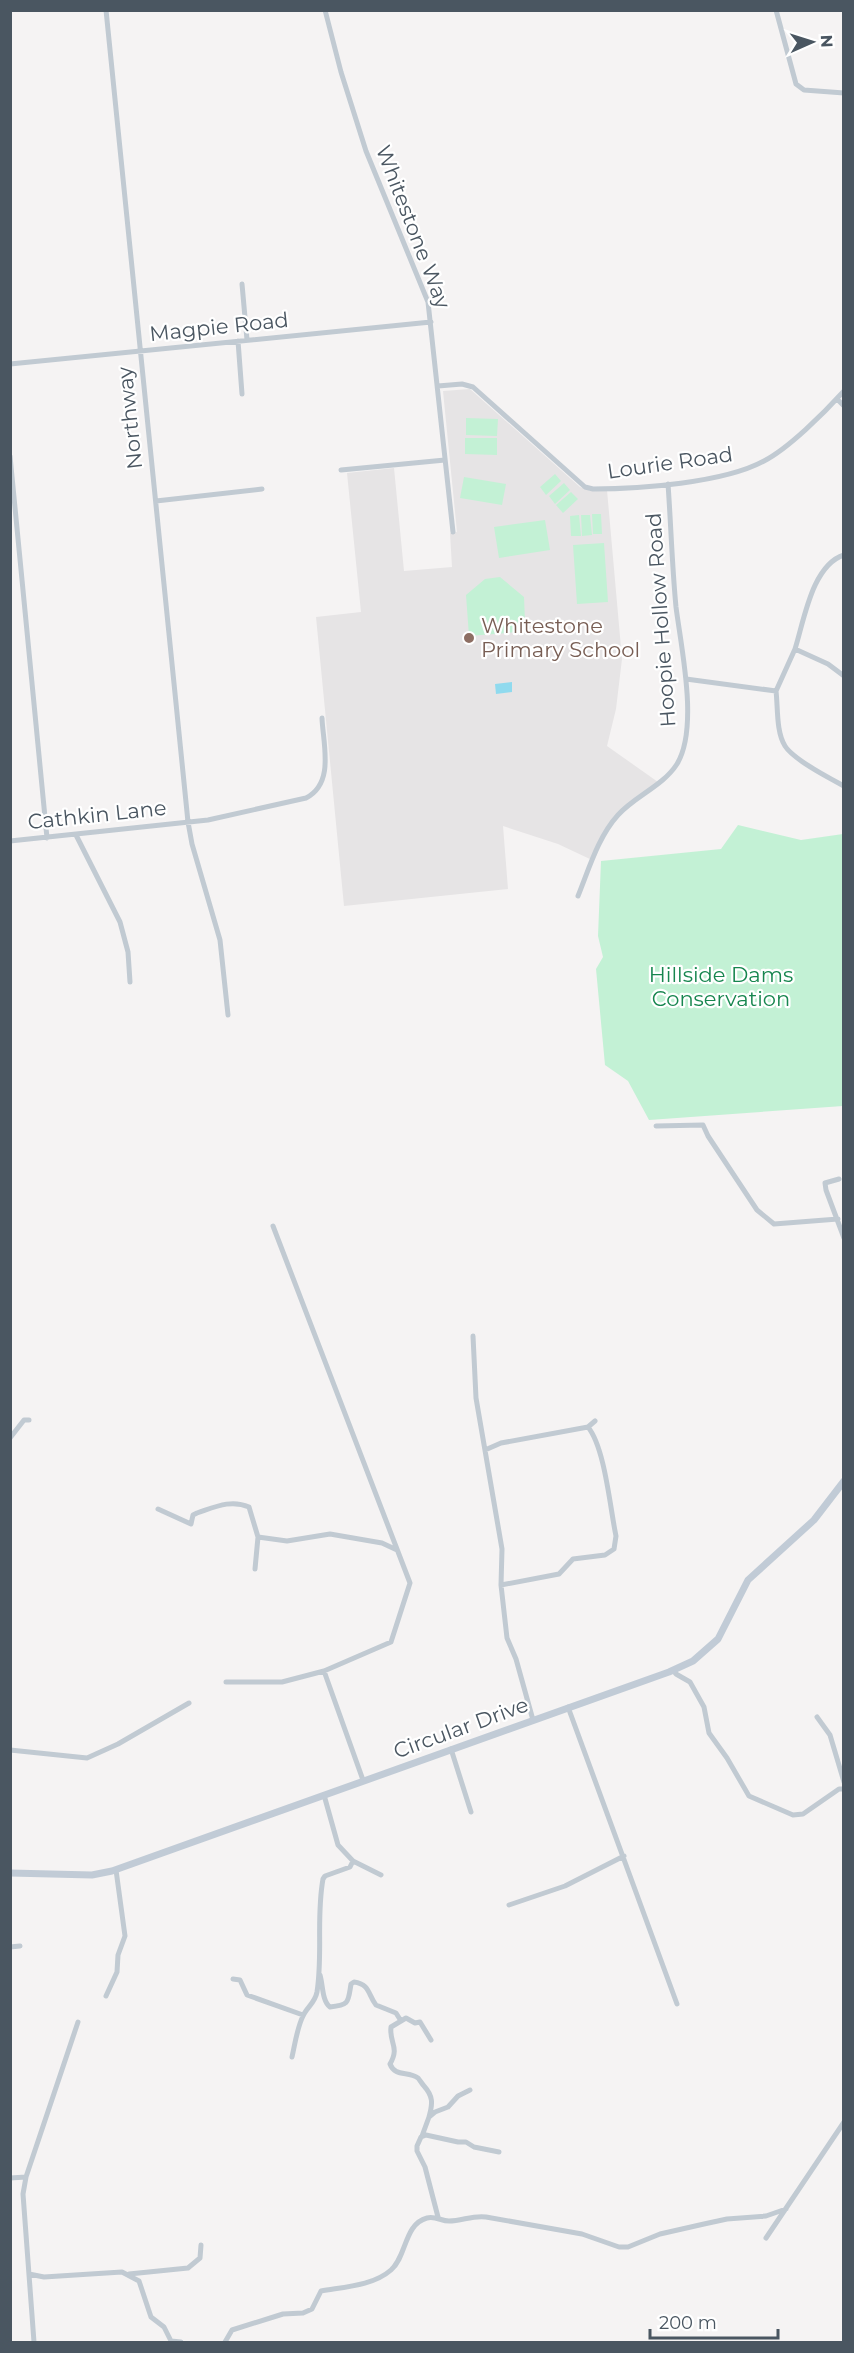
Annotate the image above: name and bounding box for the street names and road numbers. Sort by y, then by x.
street label: Whitestone Way [371,142,456,313]
street label: Magpie Road [148,307,290,346]
street label: Northway [112,365,147,471]
street label: Lourie Road [606,441,734,484]
street label: Hoopie Hollow Road [641,512,680,728]
street label: Cathkin Lane [26,795,168,834]
street label: Circular Drive [390,1692,532,1763]

